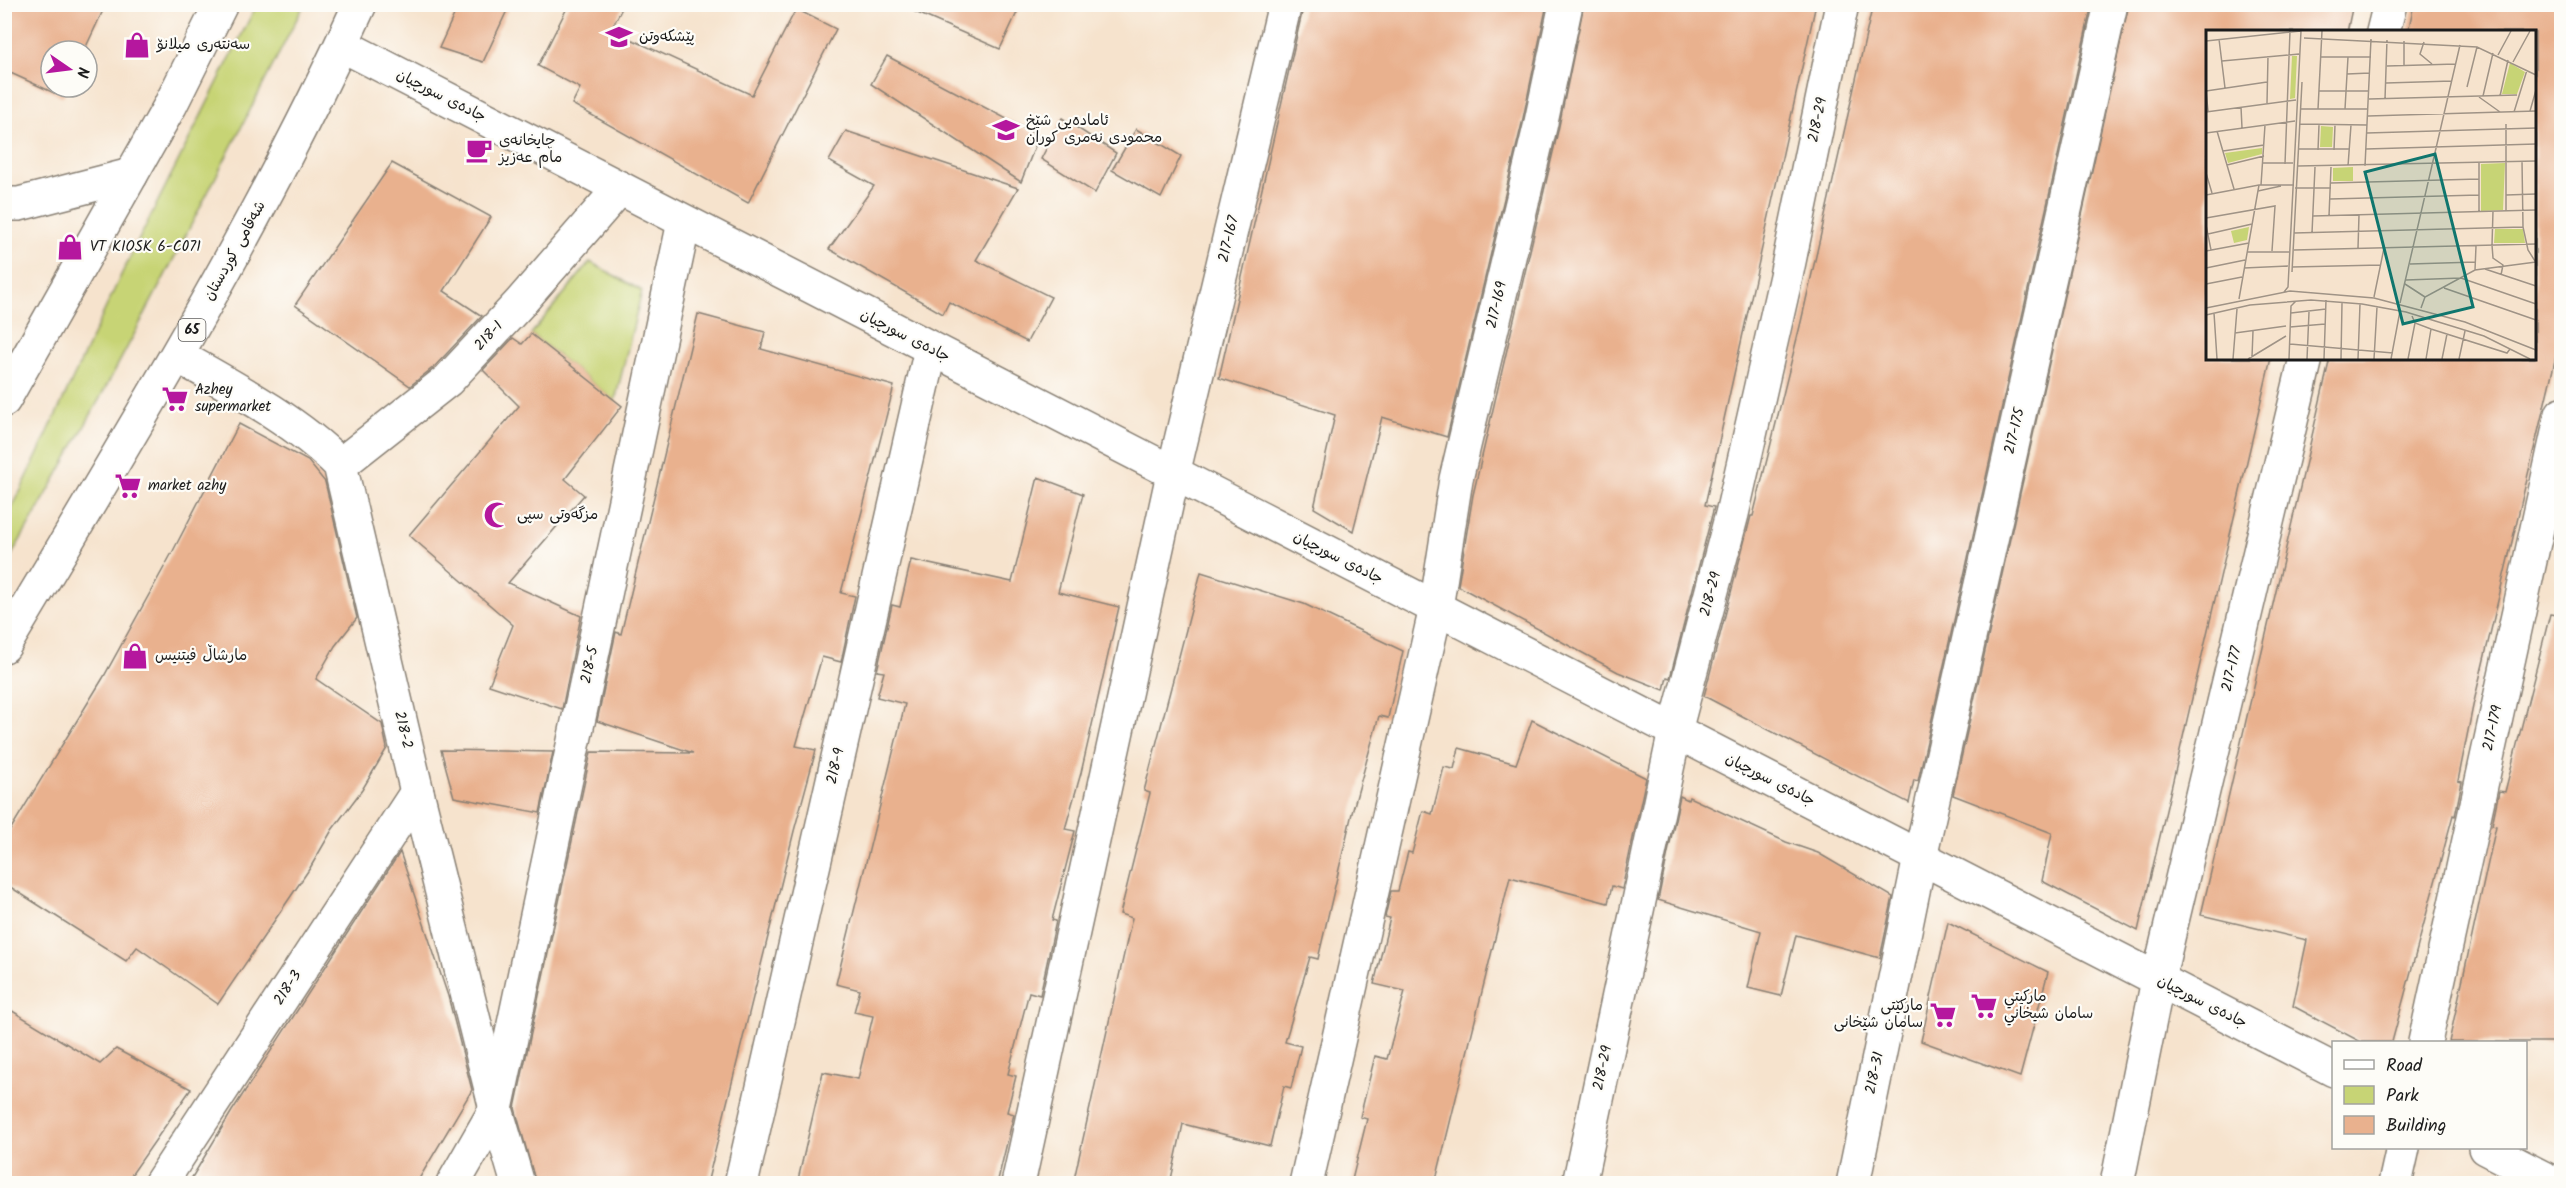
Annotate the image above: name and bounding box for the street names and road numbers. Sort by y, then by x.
street label: جادەی سورچیان [392,63,490,129]
street label: 218-29 [1802,95,1835,145]
street label: شەقامی کوردستان [198,197,272,305]
street label: 217-167 [1212,212,1246,265]
street label: 217-169 [1480,278,1514,331]
street label: جادەی سورچیان [856,303,954,369]
street label: 218-1 [469,315,510,357]
road number: 65 [178,319,206,341]
street label: 217-175 [1998,405,2032,457]
street label: جادەی سورچیان [1289,525,1387,591]
street label: 218-29 [1694,568,1729,619]
street label: 218-5 [574,643,606,686]
street label: 217-177 [2215,643,2249,694]
street label: 217-179 [2476,702,2510,753]
street label: 218-2 [387,709,419,751]
street label: 218-9 [820,745,852,787]
street label: جادەی سورچیان [1721,747,1819,813]
street label: 218-3 [268,965,309,1010]
street label: جادەی سورچیان [2153,969,2251,1035]
street label: 218-29 [1587,1043,1620,1093]
street label: 218-31 [1859,1049,1891,1096]

